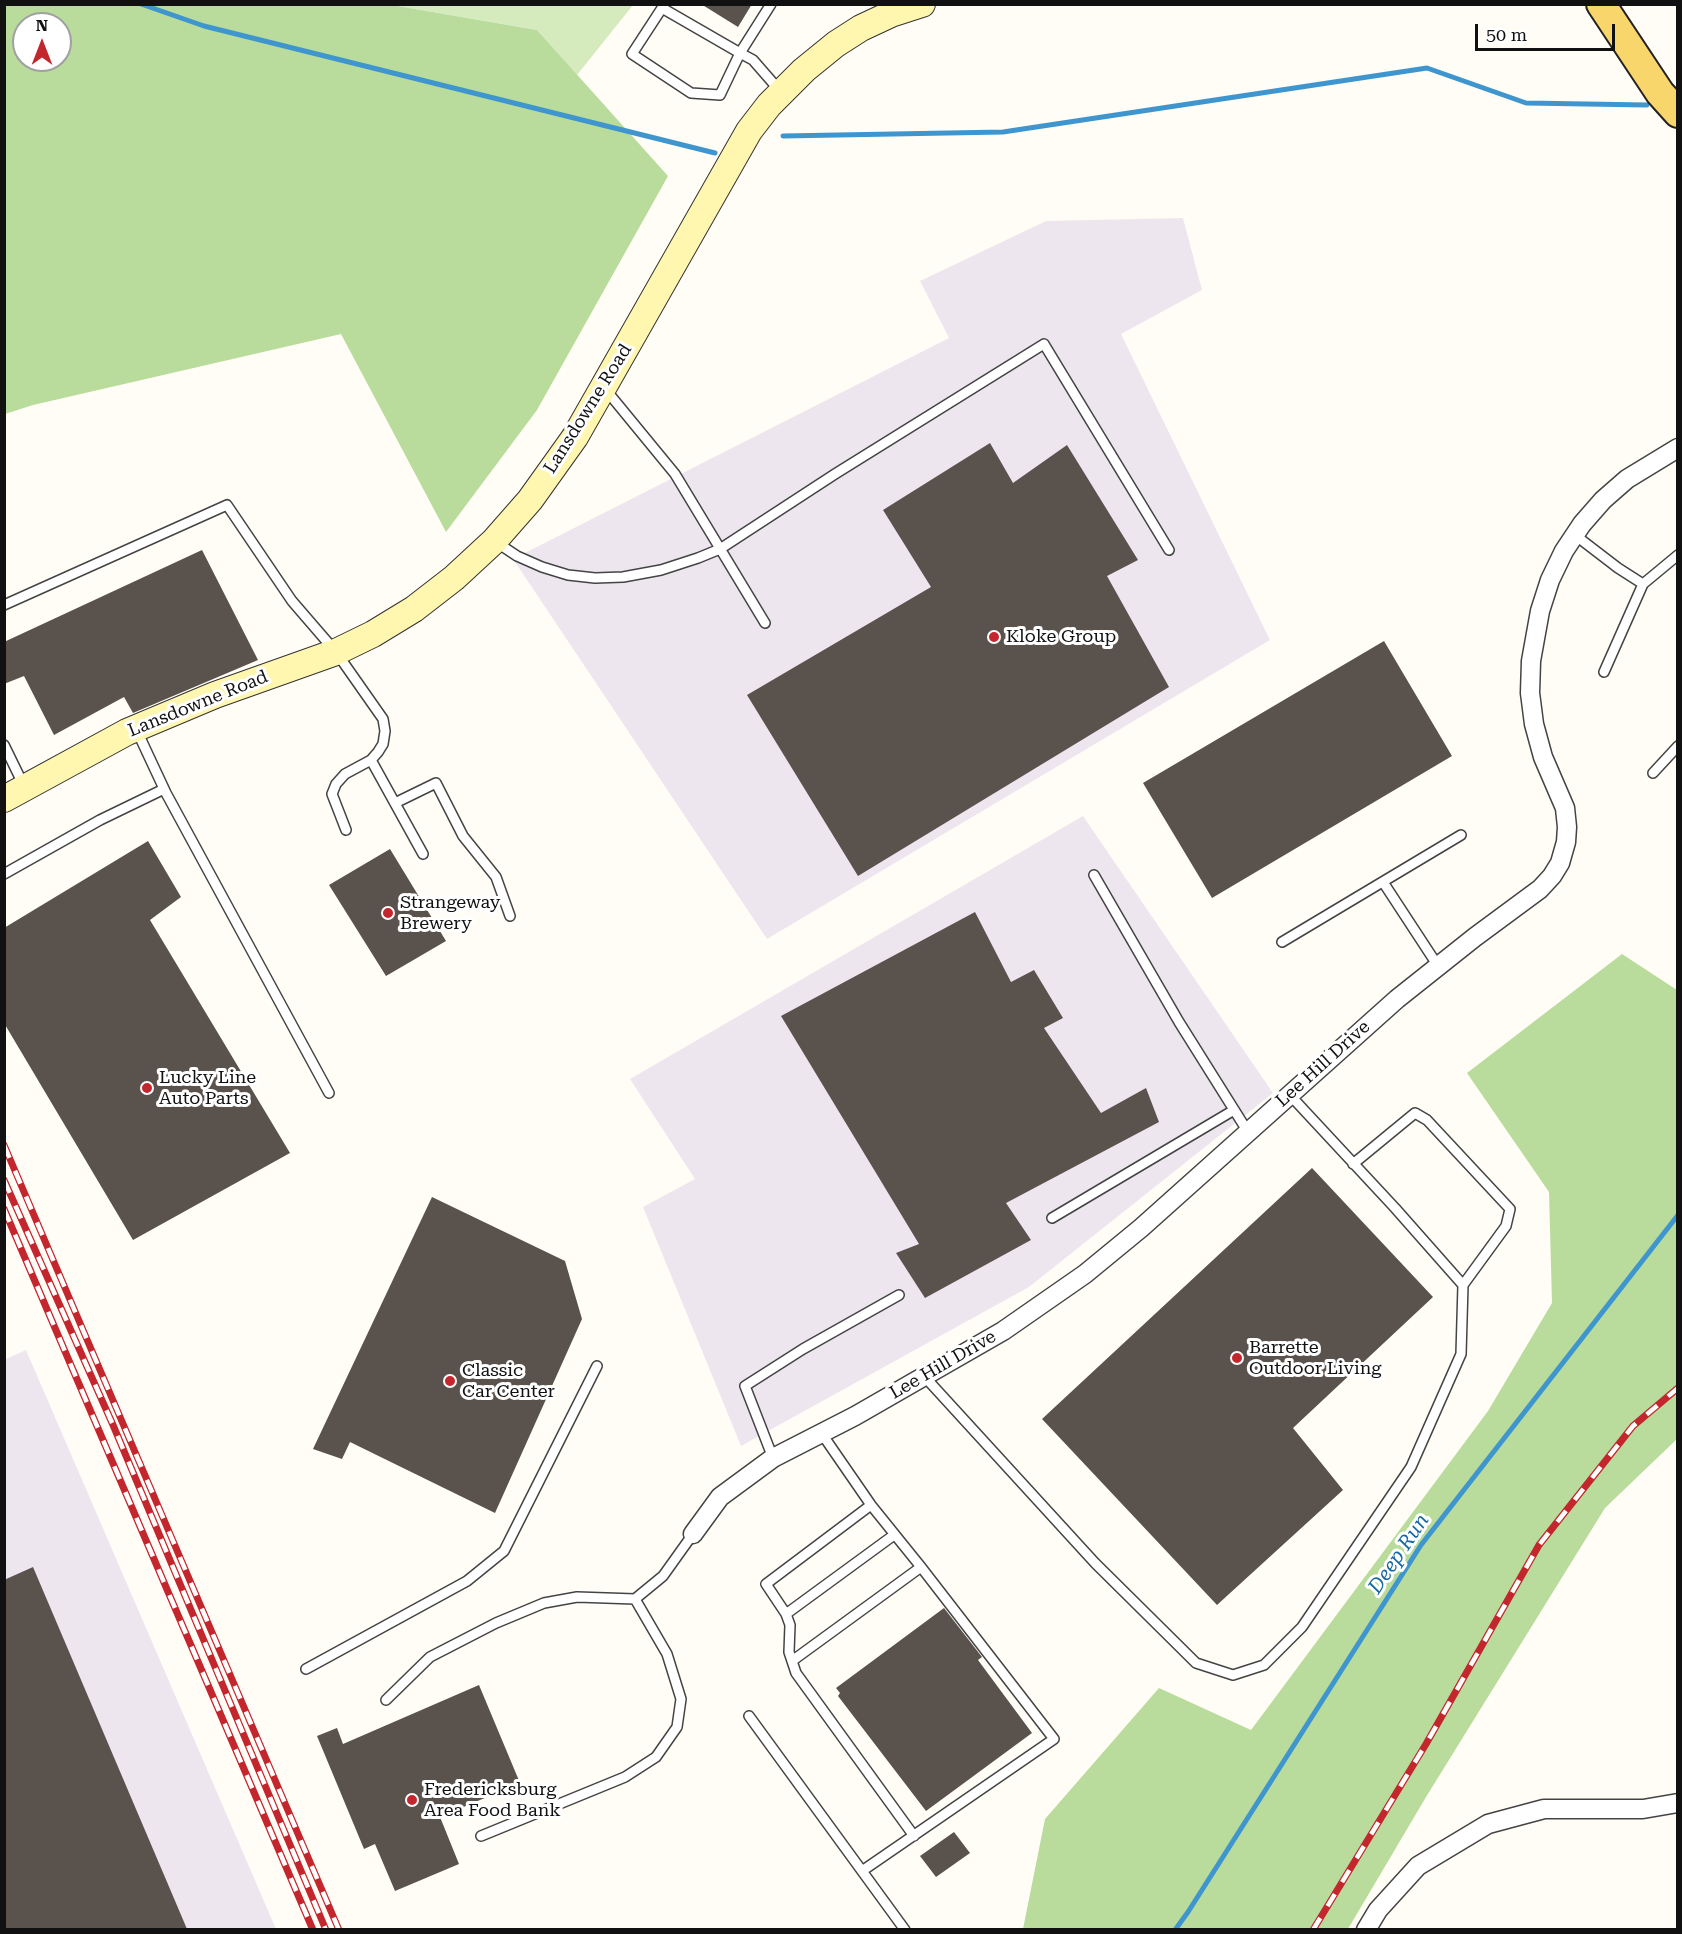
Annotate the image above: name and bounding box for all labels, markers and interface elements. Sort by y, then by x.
north arrow [12,12,72,72]
scale bar [1478,12,1618,50]
text: N [36,16,48,35]
text: 50 m [1486,24,1527,45]
street label: Lansdowne Road [539,340,637,478]
place label: Kloke Group [1006,626,1116,648]
marker: Kloke Group [987,630,1001,644]
street label: Lansdowne Road [125,666,271,742]
place label: Strangeway Brewery [400,892,500,934]
marker: Strangeway Brewery [381,906,395,920]
street label: Lee Hill Drive [1272,1016,1374,1112]
place label: Lucky Line Auto Parts [159,1067,256,1110]
marker: Lucky Line Auto Parts [140,1081,154,1095]
street label: Lee Hill Drive [886,1326,1000,1404]
place label: Barrette Outdoor Living [1249,1337,1382,1380]
marker: Barrette Outdoor Living [1230,1351,1244,1365]
place label: Classic Car Center [462,1360,555,1402]
marker: Classic Car Center [443,1374,457,1388]
water label: Deep Run [1364,1509,1434,1599]
place label: Fredericksburg Area Food Bank [424,1779,561,1822]
marker: Fredericksburg Area Food Bank [405,1793,419,1807]

